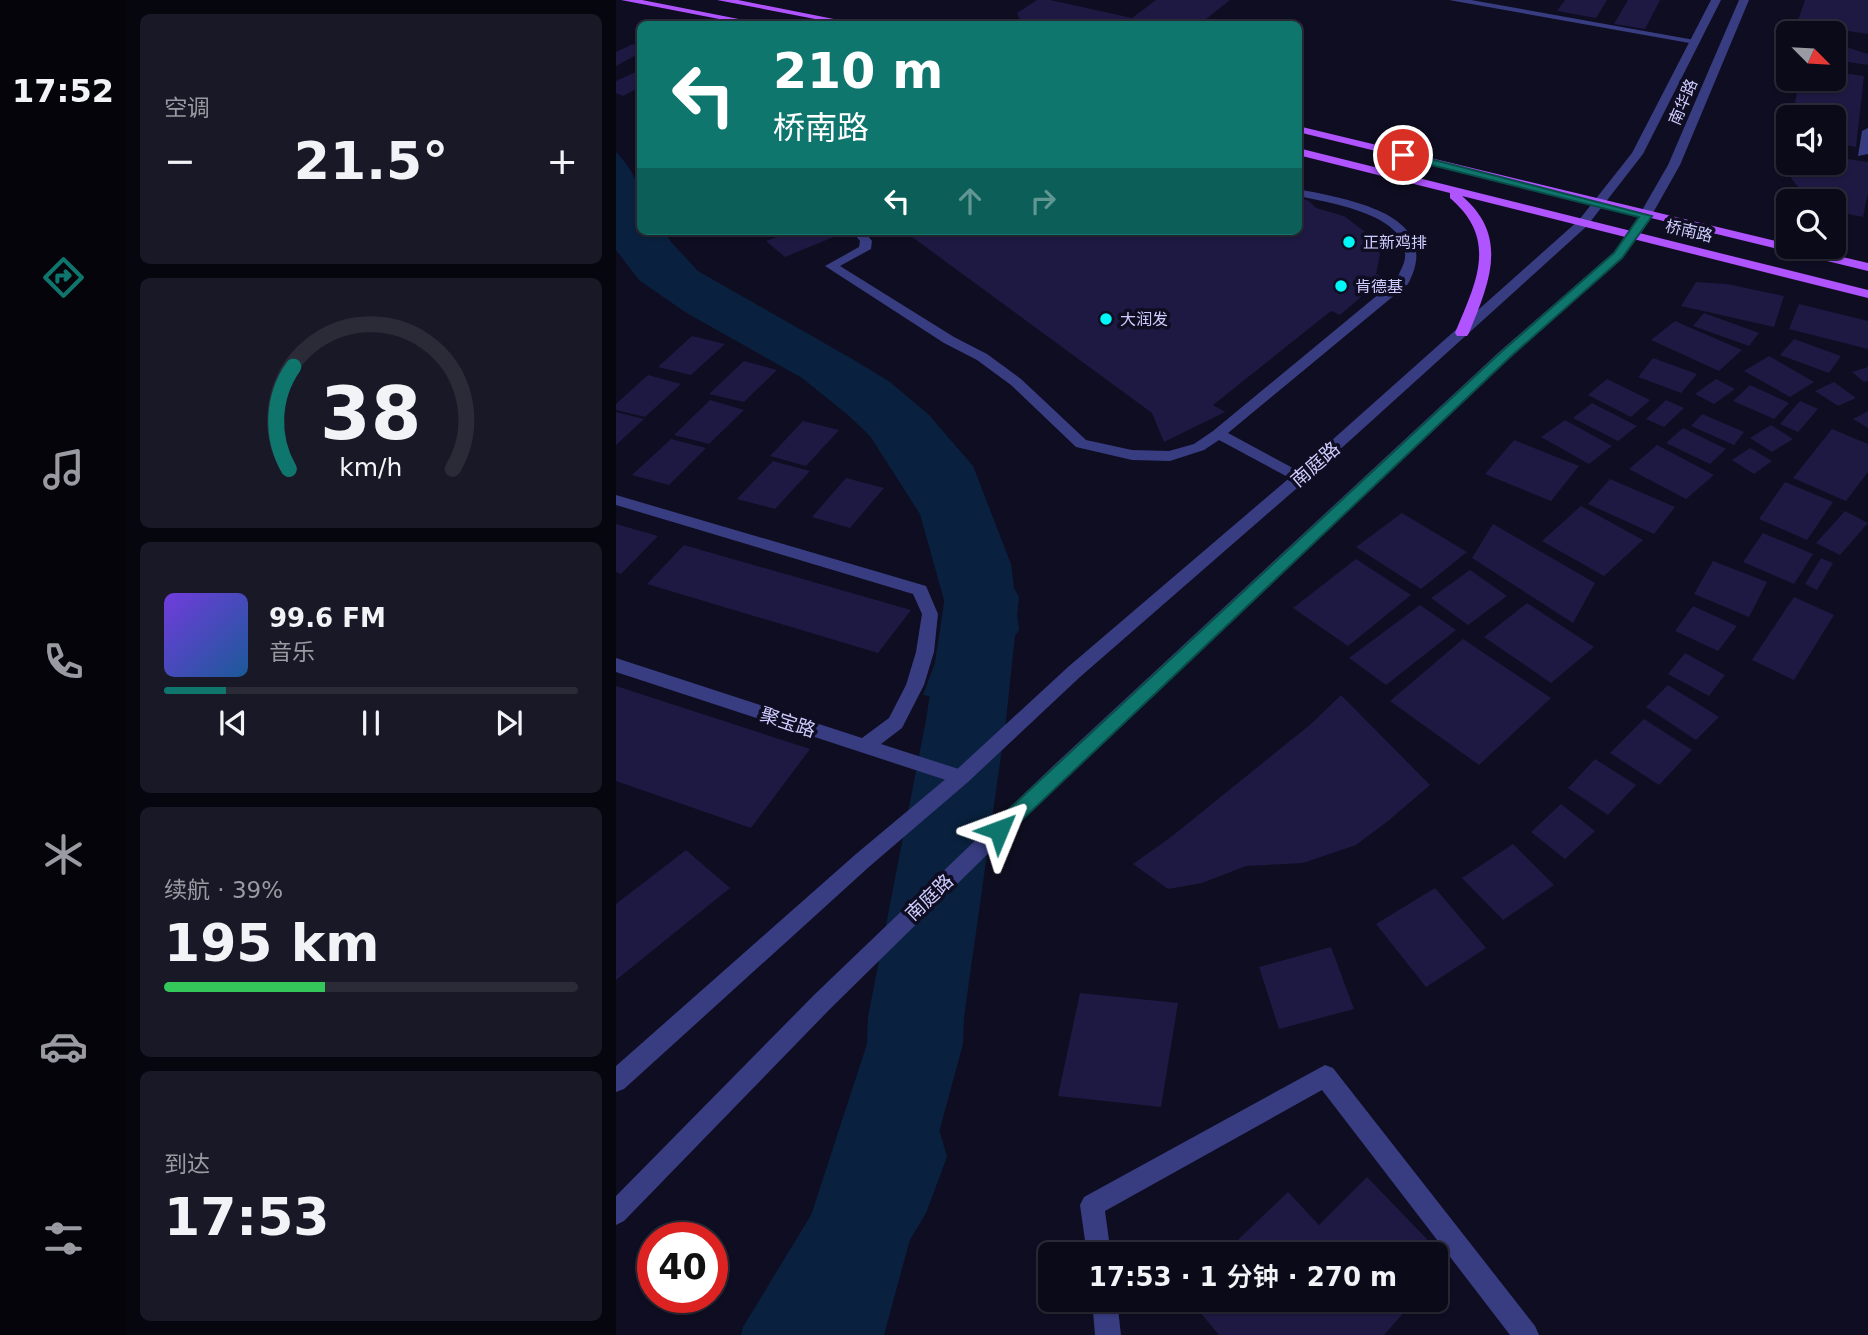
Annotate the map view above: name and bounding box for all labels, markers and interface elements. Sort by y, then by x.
north arrow [1776,21,1846,91]
map controls [1776,21,1846,259]
text: 210 m [773,43,943,100]
icon: left [658,49,749,140]
text: 17:52 [12,72,114,110]
street label: 南华路 [1665,76,1701,128]
text: 空调 [164,95,210,121]
button: sound [1776,105,1846,175]
text: 桥南路 [773,109,869,147]
pin [1373,125,1433,185]
text: 21.5° [294,131,448,191]
icon: arrive [1384,136,1422,174]
text: − [164,139,196,183]
text: + [546,139,578,183]
icon: left [878,182,916,220]
icon: ahead [951,182,989,220]
icon: right [1024,182,1062,220]
button: search [1776,189,1846,259]
street label: 桥南路 [1663,216,1715,246]
place label: 正新鸡排 [1363,233,1427,252]
marker: 正新鸡排 [1341,234,1357,250]
icon: directions [39,253,88,302]
place label: 肯德基 [1355,277,1403,296]
marker: 肯德基 [1333,278,1349,294]
place label: 大润发 [1120,310,1168,329]
marker: 大润发 [1098,311,1114,327]
text: 38 [320,372,422,457]
street label: 南庭路 [1286,437,1344,491]
icon: music [39,445,88,494]
text: km/h [339,453,403,482]
text: 99.6 FM [269,603,386,633]
icon: phone [39,637,88,686]
text: 音乐 [269,639,315,665]
street label: 聚宝路 [757,703,819,741]
icon: previous [214,704,252,742]
icon: pause [352,704,390,742]
icon: next [490,704,528,742]
position arrow [962,793,1036,867]
icon: climate [39,830,88,879]
street label: 南庭路 [901,869,957,925]
text: 续航 · 39% [164,877,283,903]
text: 195 km [164,913,379,973]
icon: car [39,1022,88,1071]
text: 到达 [164,1151,210,1177]
text: 17:53 [164,1187,330,1247]
icon: filters [39,1214,88,1263]
speed limit sign: 40 [637,1222,728,1313]
text: 17:53 · 1 分钟 · 270 m [1089,1262,1397,1292]

